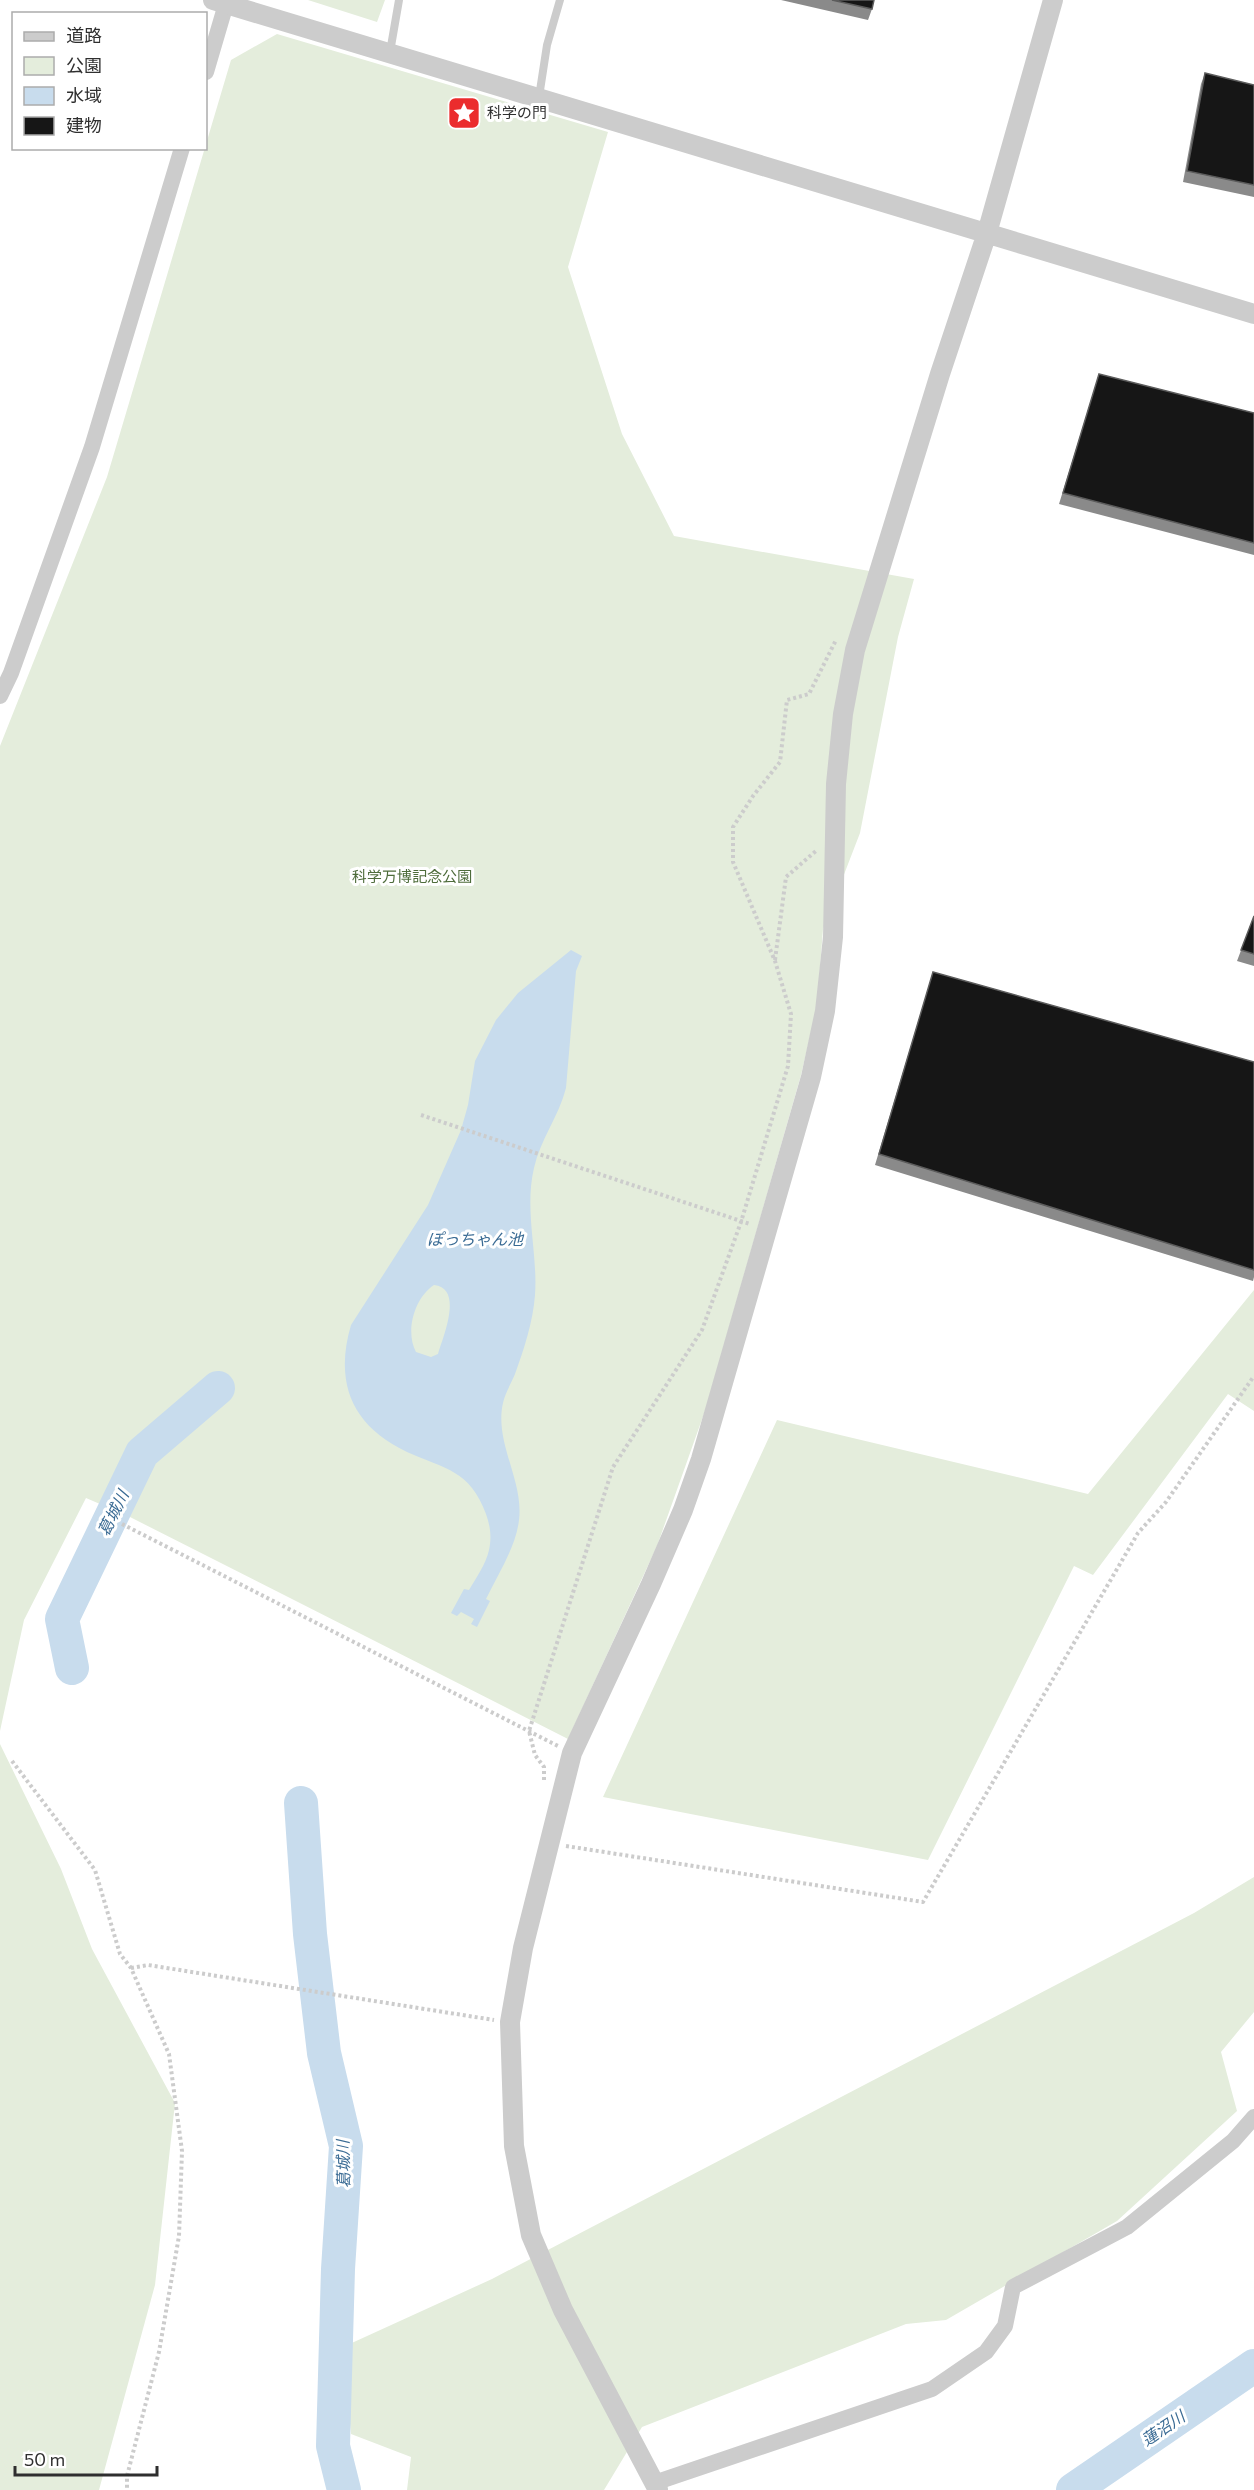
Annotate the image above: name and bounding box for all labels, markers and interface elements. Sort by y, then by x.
legend [12,12,207,150]
text: 道路 [66,24,102,46]
text: 公園 [66,54,102,76]
text: 水域 [66,84,102,106]
place icon: 科学の門 [446,95,482,131]
place label: 科学の門 [487,103,547,121]
text: 建物 [66,114,102,136]
park label: 科学万博記念公園 [352,867,472,885]
water label: ぽっちゃん池 [427,1229,525,1248]
water label: 葛城川 [93,1485,132,1539]
water label: 葛城川 [333,2138,352,2188]
water label: 蓮沼川 [1138,2405,1190,2449]
scale bar [15,2439,158,2477]
text: 50 m [24,2448,65,2470]

